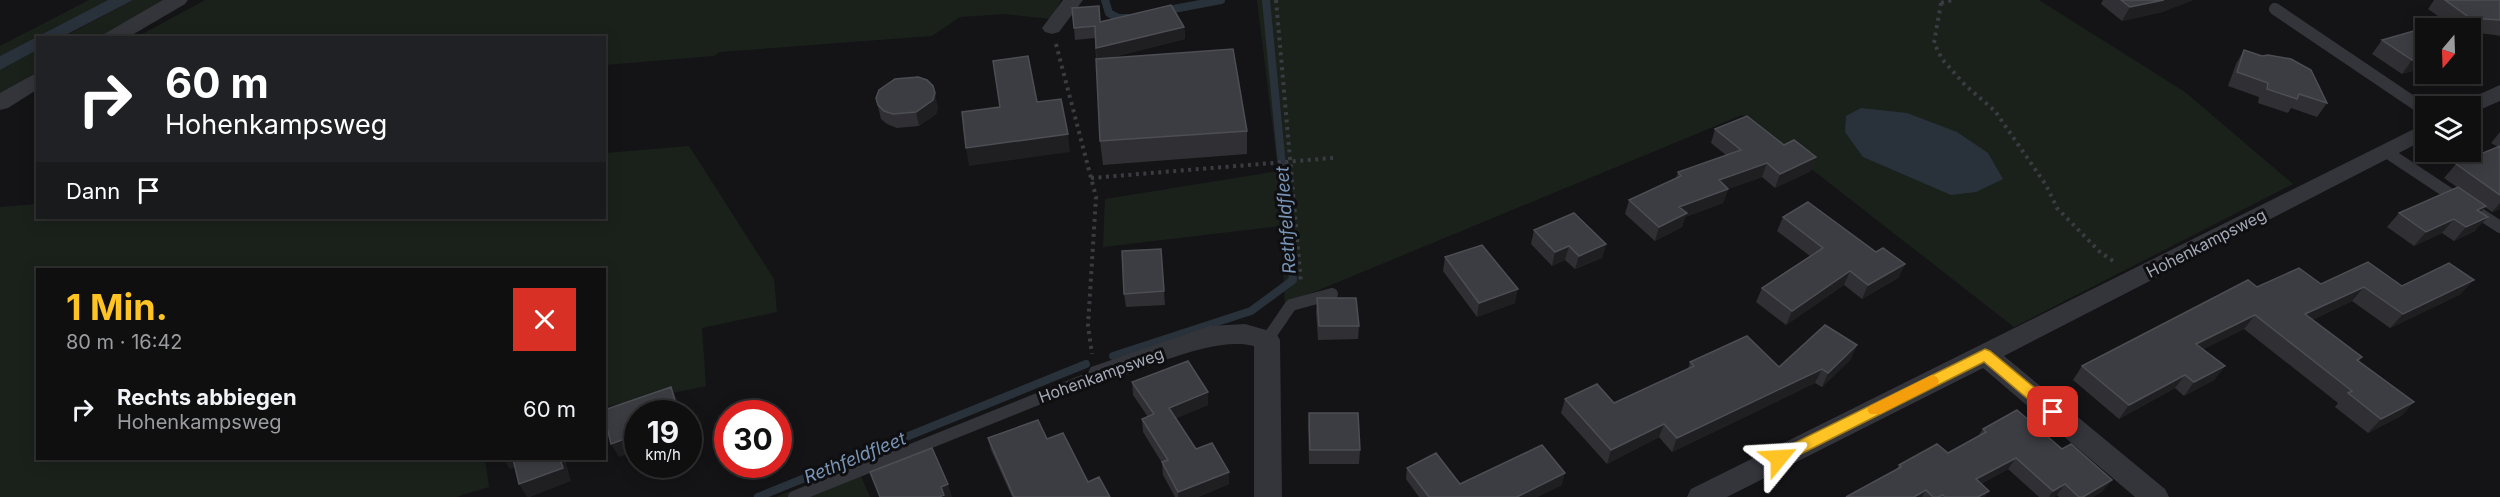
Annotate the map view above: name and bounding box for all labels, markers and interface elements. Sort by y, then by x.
north arrow [2415,18,2481,84]
map controls [2415,18,2481,162]
text: 60 m [165,57,269,108]
icon: right [66,60,144,138]
button: layers [2415,96,2481,162]
text: Hohenkampsweg [165,108,387,141]
water label: Rethfeldfleet [1271,164,1300,275]
icon: arrive [132,174,165,207]
text: Dann [66,178,120,204]
street label: Hohenkampsweg [2143,204,2269,282]
text: 1 Min. [66,285,168,329]
button: close [513,288,576,351]
text: 80 m · 16:42 [66,330,183,354]
street label: Hohenkampsweg [1036,343,1166,407]
text: Rechts abbiegen [117,384,297,410]
pin [2027,386,2078,437]
icon: right [66,393,99,426]
icon: arrive [2036,395,2069,428]
text: 60 m [523,396,576,422]
speed limit sign: 30 [714,400,792,478]
text: Hohenkampsweg [117,410,282,434]
text: 19 [647,414,679,450]
position arrow [1747,426,1811,490]
water label: Rethfeldfleet [801,427,910,487]
text: km/h [645,445,681,464]

